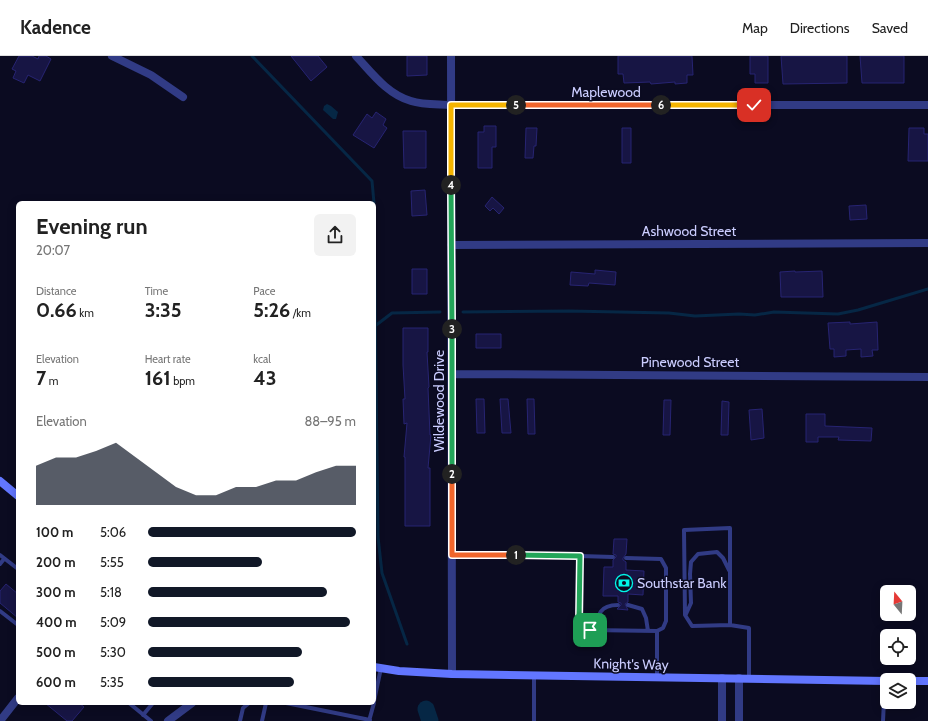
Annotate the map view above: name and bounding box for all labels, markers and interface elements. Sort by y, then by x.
text: Kadence [20,16,91,39]
text: Map [742,19,768,37]
text: Directions [790,19,850,37]
text: Saved [872,19,908,37]
street label: Maplewood [571,83,641,101]
pin [737,88,771,122]
icon: check [743,94,765,116]
pin: 5 [506,95,526,115]
pin: 6 [651,95,671,115]
text: 5 [513,98,519,112]
text: 6 [658,98,664,112]
pin: 4 [441,175,461,195]
text: 4 [448,178,454,192]
text: Evening run [36,213,148,240]
button: share [314,214,356,256]
street label: Ashwood Street [642,222,736,240]
text: 20:07 [36,242,70,258]
text: Distance [36,284,77,298]
text: Time [145,284,168,298]
text: Pace [253,284,275,298]
text: 0.66 [36,298,77,322]
text: 3:35 [145,298,181,322]
text: 5:26 [253,298,290,322]
text: km [77,306,94,320]
text: /km [290,306,311,320]
pin: 3 [442,319,462,339]
text: 3 [449,322,455,336]
street label: Wildewood Drive [430,350,448,452]
text: Elevation [36,352,79,366]
text: Heart rate [145,352,191,366]
text: kcal [253,352,271,366]
street label: Pinewood Street [641,353,739,371]
text: 7 [36,366,46,390]
text: 161 [145,366,171,390]
text: 43 [253,366,277,390]
text: m [46,374,58,388]
text: bpm [171,374,195,388]
text: Elevation [36,413,87,429]
text: 88–95 m [304,413,356,429]
pin: 2 [442,464,462,484]
text: 2 [449,467,455,481]
text: 100 m [36,524,73,540]
text: 5:06 [100,524,126,540]
pin: 1 [506,545,526,565]
text: 1 [514,548,518,562]
text: 200 m [36,554,75,570]
text: 5:55 [100,554,124,570]
bank icon: Southstar Bank [614,573,634,593]
place label: Southstar Bank [637,574,727,592]
text: 300 m [36,584,76,600]
text: 5:18 [100,584,122,600]
north arrow [880,585,916,621]
map controls [880,585,916,709]
pin [573,613,607,647]
text: 400 m [36,614,77,630]
text: 5:09 [100,614,126,630]
icon: arrive [579,619,601,641]
button: locate [880,629,916,665]
text: 500 m [36,644,76,660]
text: 5:30 [100,644,126,660]
street label: Knight's Way [593,654,669,674]
button: layers [880,673,916,709]
text: 600 m [36,674,76,690]
text: 5:35 [100,674,124,690]

